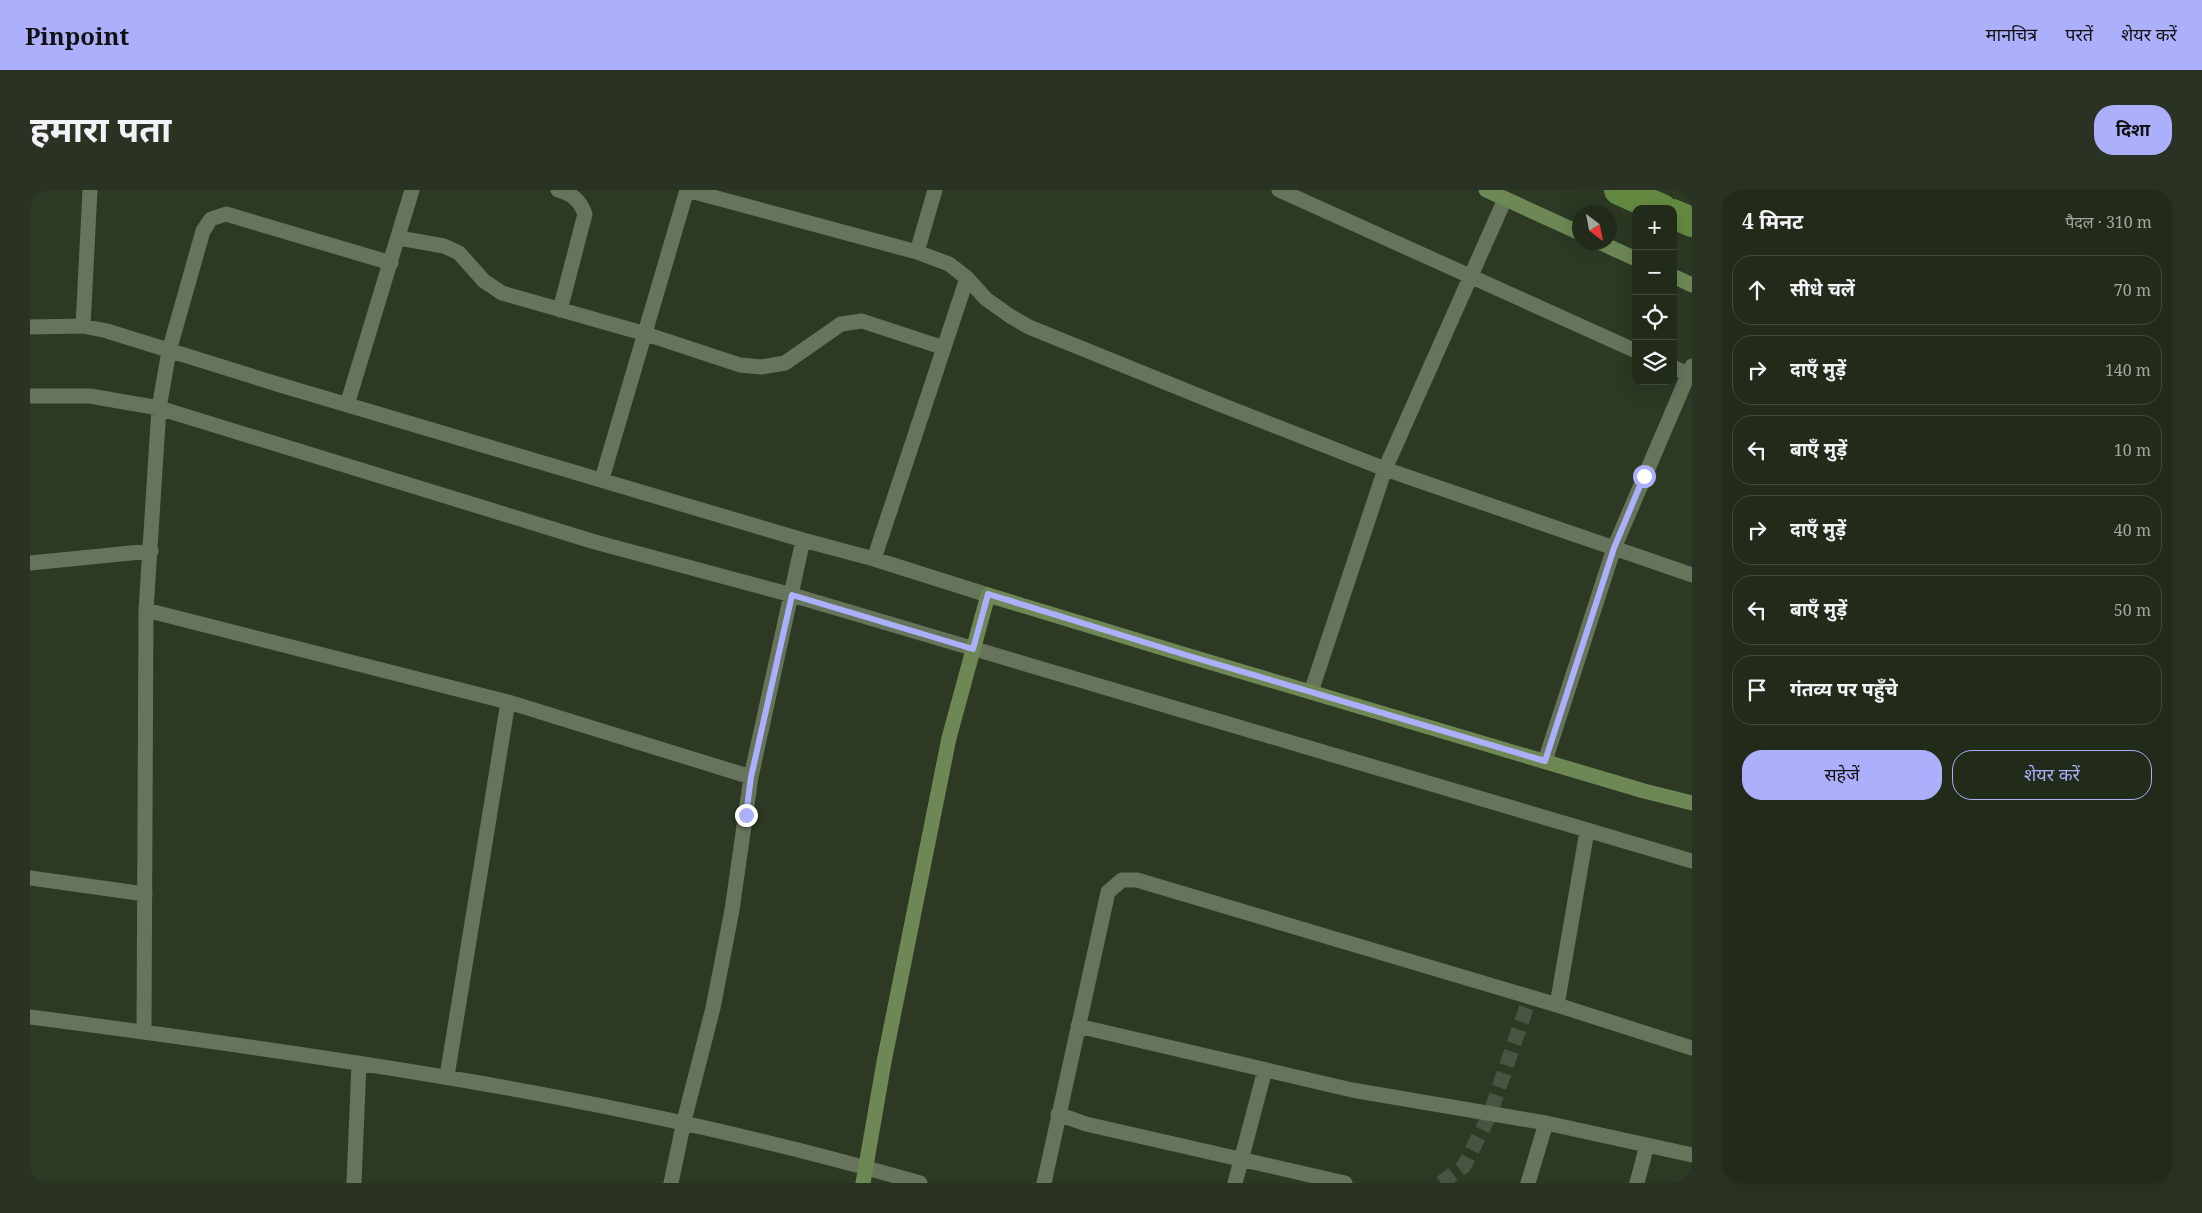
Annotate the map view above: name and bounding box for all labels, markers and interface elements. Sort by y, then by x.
text: Pinpoint [25,19,129,52]
text: मानचित्र [1986,22,2037,46]
text: परतें [2065,22,2093,46]
text: शेयर करें [2121,22,2177,46]
text: हमारा पता [30,105,171,152]
button: दिशा [2094,105,2172,155]
north arrow [1572,205,1617,250]
map controls [1632,205,1677,385]
button: + [1632,205,1677,250]
text: 4 मिनट [1742,207,1803,235]
text: पैदल · 310 m [2065,211,2152,233]
button: − [1632,250,1677,295]
icon: ahead [1743,276,1771,304]
text: सीधे चलें [1790,276,1855,302]
text: 70 m [2114,279,2151,301]
button: locate [1632,295,1677,340]
button: layers [1632,340,1677,385]
icon: right [1743,356,1771,384]
text: दाएँ मुड़ें [1790,356,1846,382]
text: 140 m [2105,359,2151,381]
icon: left [1743,436,1771,464]
text: बाएँ मुड़ें [1790,436,1847,462]
text: 10 m [2114,439,2151,461]
route start [1633,465,1656,488]
icon: right [1743,516,1771,544]
text: दाएँ मुड़ें [1790,516,1846,542]
text: 40 m [2114,519,2151,541]
icon: left [1743,596,1771,624]
text: बाएँ मुड़ें [1790,596,1847,622]
text: 50 m [2114,599,2151,621]
icon: arrive [1743,676,1771,704]
text: गंतव्य पर पहुँचे [1790,676,1898,702]
button: सहेजें [1742,750,1942,800]
button: शेयर करें [1952,750,2152,800]
route end [735,804,758,827]

